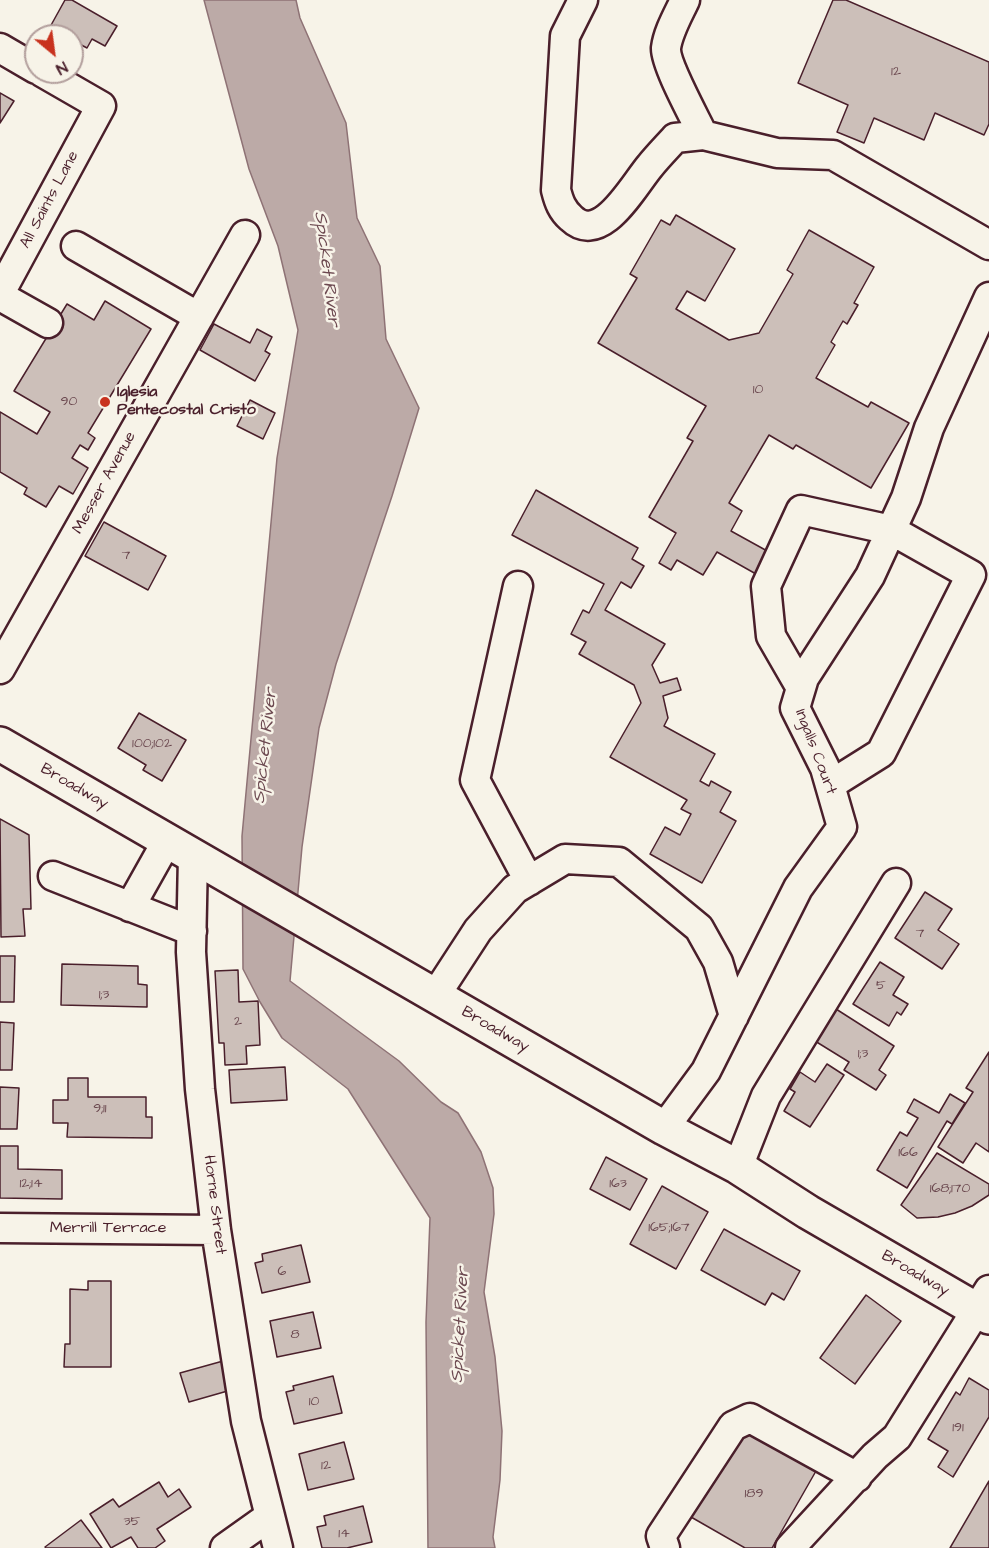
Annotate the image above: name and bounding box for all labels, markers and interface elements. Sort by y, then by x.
north arrow [24,24,84,84]
text: N [52,56,71,80]
house number: 12 [891,64,901,80]
street label: All Saints Lane [16,148,84,252]
water label: Spicket River [308,210,344,328]
house number: 10 [753,382,763,398]
place label: Iglesia Pentecostal Cristo [117,383,256,421]
house number: 90 [61,394,77,410]
marker: Iglesia Pentecostal Cristo [98,395,112,409]
street label: Messer Avenue [69,429,141,537]
house number: 7 [122,548,130,564]
water label: Spicket River [249,687,283,805]
street label: Ingalls Court [790,707,840,797]
house number: 100;102 [132,736,172,752]
street label: Broadway [37,760,111,814]
house number: 7 [916,926,924,942]
house number: 5 [876,978,886,994]
house number: 1;3 [99,987,109,1003]
street label: Broadway [458,1003,532,1057]
house number: 2 [234,1014,242,1030]
house number: 1;3 [858,1046,868,1062]
house number: 9;11 [93,1101,107,1117]
house number: 166 [898,1145,918,1161]
street label: Horne Street [198,1154,230,1256]
house number: 12;14 [20,1176,42,1192]
house number: 163 [609,1176,627,1192]
house number: 168;170 [930,1181,970,1197]
street label: Merrill Terrace [50,1219,166,1239]
house number: 165;167 [648,1220,690,1236]
street label: Broadway [878,1247,952,1301]
house number: 6 [278,1264,286,1280]
water label: Spicket River [447,1267,475,1383]
house number: 8 [290,1327,300,1343]
house number: 10 [309,1394,319,1410]
house number: 191 [952,1420,964,1436]
house number: 12 [321,1458,331,1474]
house number: 189 [745,1486,763,1502]
house number: 35 [123,1514,141,1530]
house number: 14 [338,1526,350,1542]

